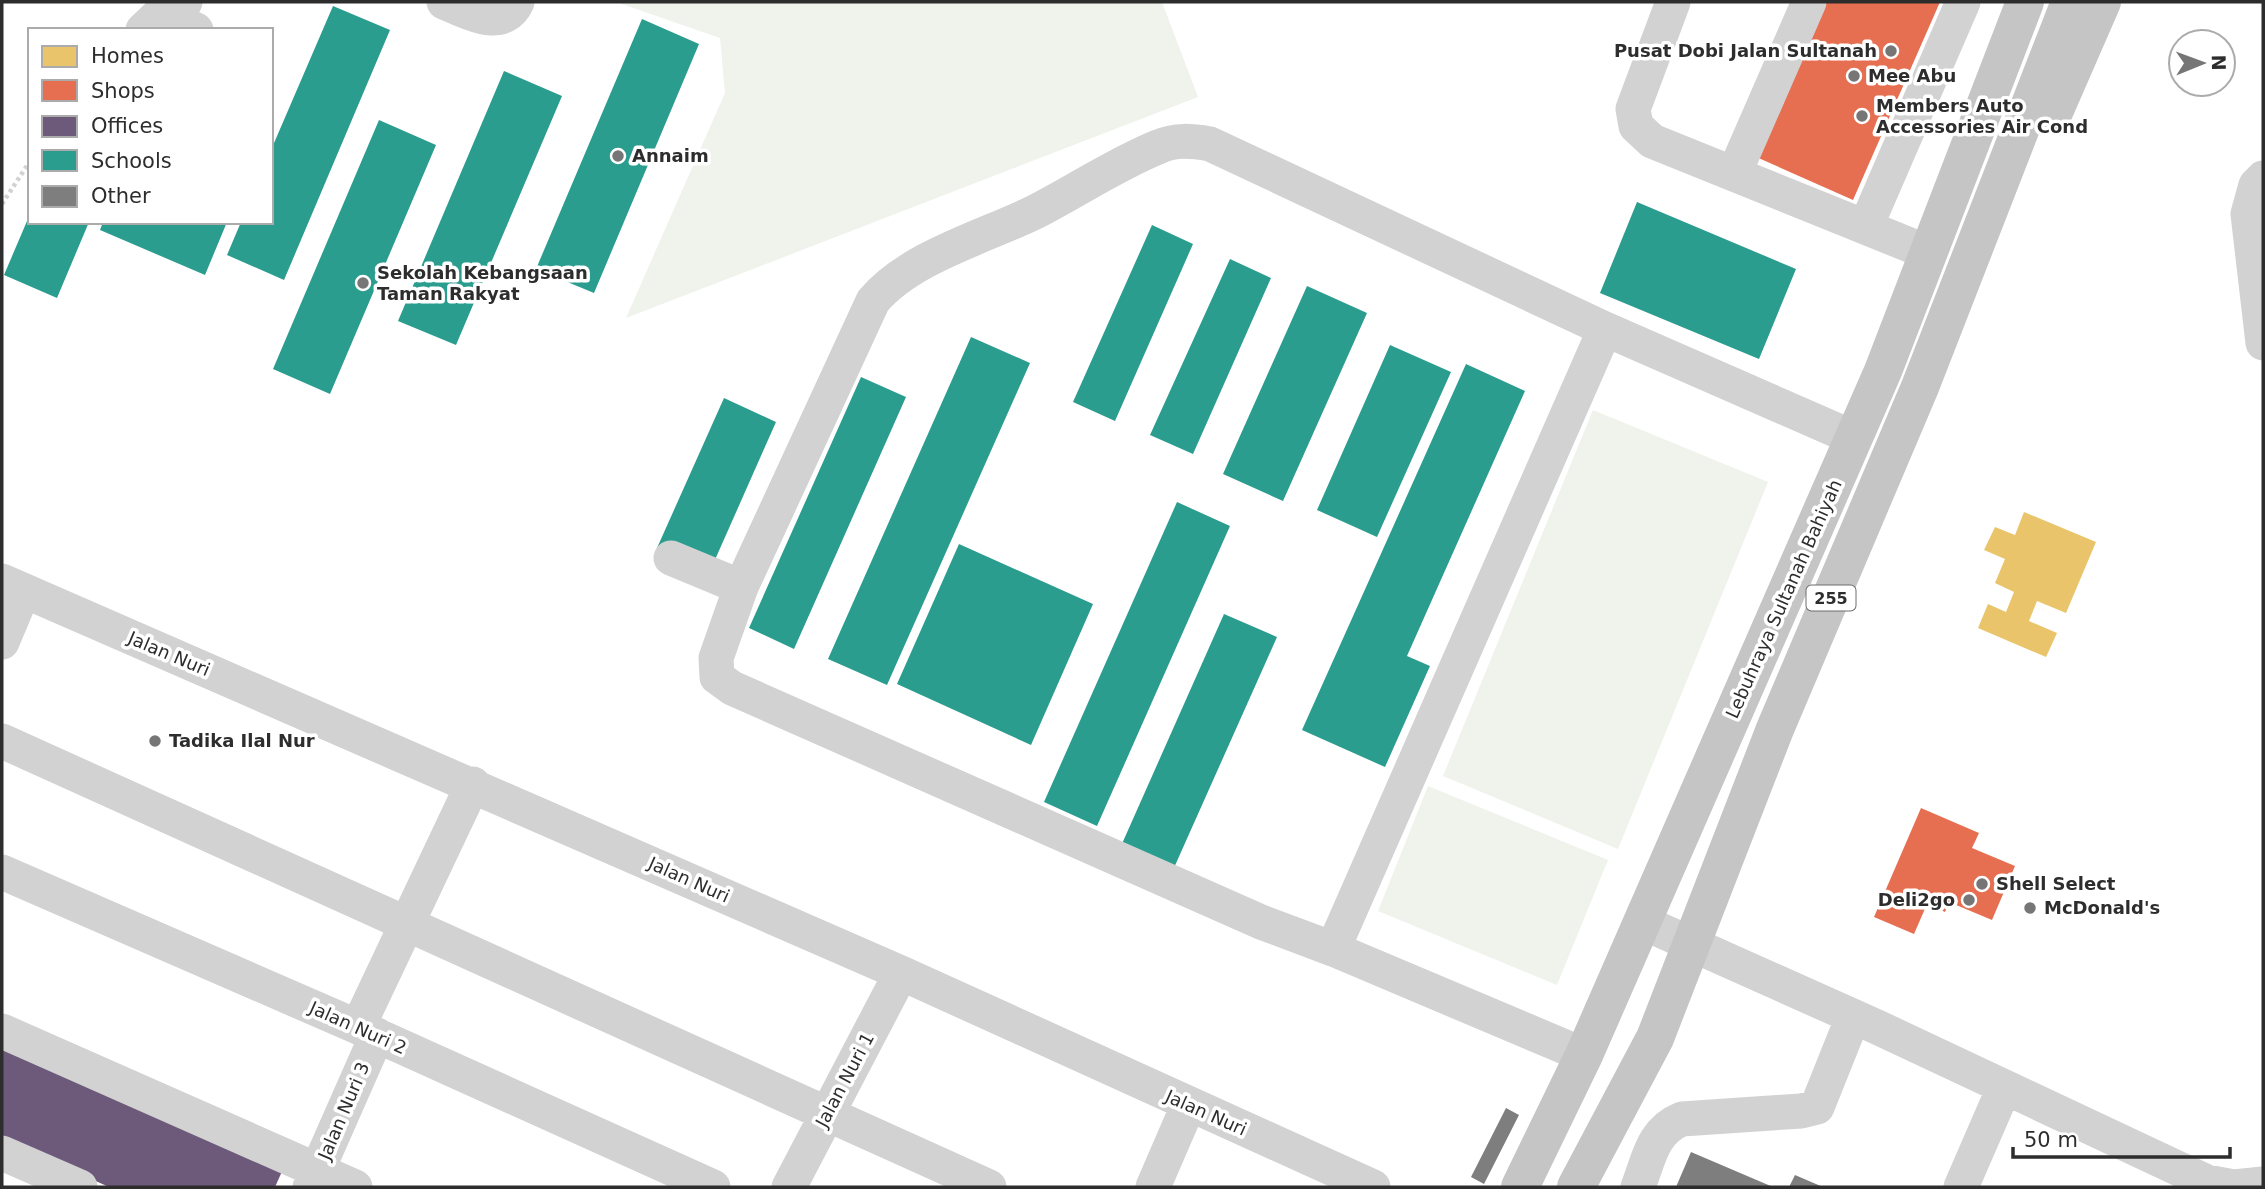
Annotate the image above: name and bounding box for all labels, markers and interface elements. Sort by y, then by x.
legend [28,28,273,224]
north arrow [2167,28,2237,98]
place label: Pusat Dobi Jalan Sultanah [1614,40,1877,61]
marker: Pusat Dobi Jalan Sultanah [1883,43,1899,59]
text: Homes [91,44,164,68]
text: N [2208,55,2230,71]
place label: Mee Abu [1868,65,1956,86]
marker: Mee Abu [1846,68,1862,84]
text: Shops [91,79,155,103]
place label: Members Auto Accessories Air Cond [1876,95,2088,137]
marker: Members Auto Accessories Air Cond [1854,108,1870,124]
text: Offices [91,114,163,138]
place label: Annaim [632,145,709,166]
marker: Annaim [610,148,626,164]
text: Schools [91,149,172,173]
text: Other [91,184,151,208]
place label: Sekolah Kebangsaan Taman Rakyat [377,262,588,304]
marker: Sekolah Kebangsaan Taman Rakyat [355,275,371,291]
street label: Lebuhraya Sultanah Bahiyah [1721,476,1846,721]
road number: 255 [1806,586,1856,610]
street label: Jalan Nuri [124,627,213,680]
place label: Tadika Ilal Nur [169,730,315,751]
marker: Tadika Ilal Nur [147,733,163,749]
street label: Jalan Nuri [644,852,733,907]
place label: Shell Select [1996,873,2116,894]
marker: Shell Select [1974,876,1990,892]
place label: Deli2go [1878,889,1955,910]
marker: Deli2go [1961,892,1977,908]
place label: McDonald's [2044,897,2160,918]
marker: McDonald's [2022,900,2038,916]
street label: Jalan Nuri 2 [306,996,410,1058]
street label: Jalan Nuri 1 [810,1029,878,1131]
street label: Jalan Nuri 3 [313,1059,374,1164]
street label: Jalan Nuri [1161,1085,1250,1140]
scale bar [2013,1116,2230,1160]
text: 50 m [2024,1128,2078,1152]

